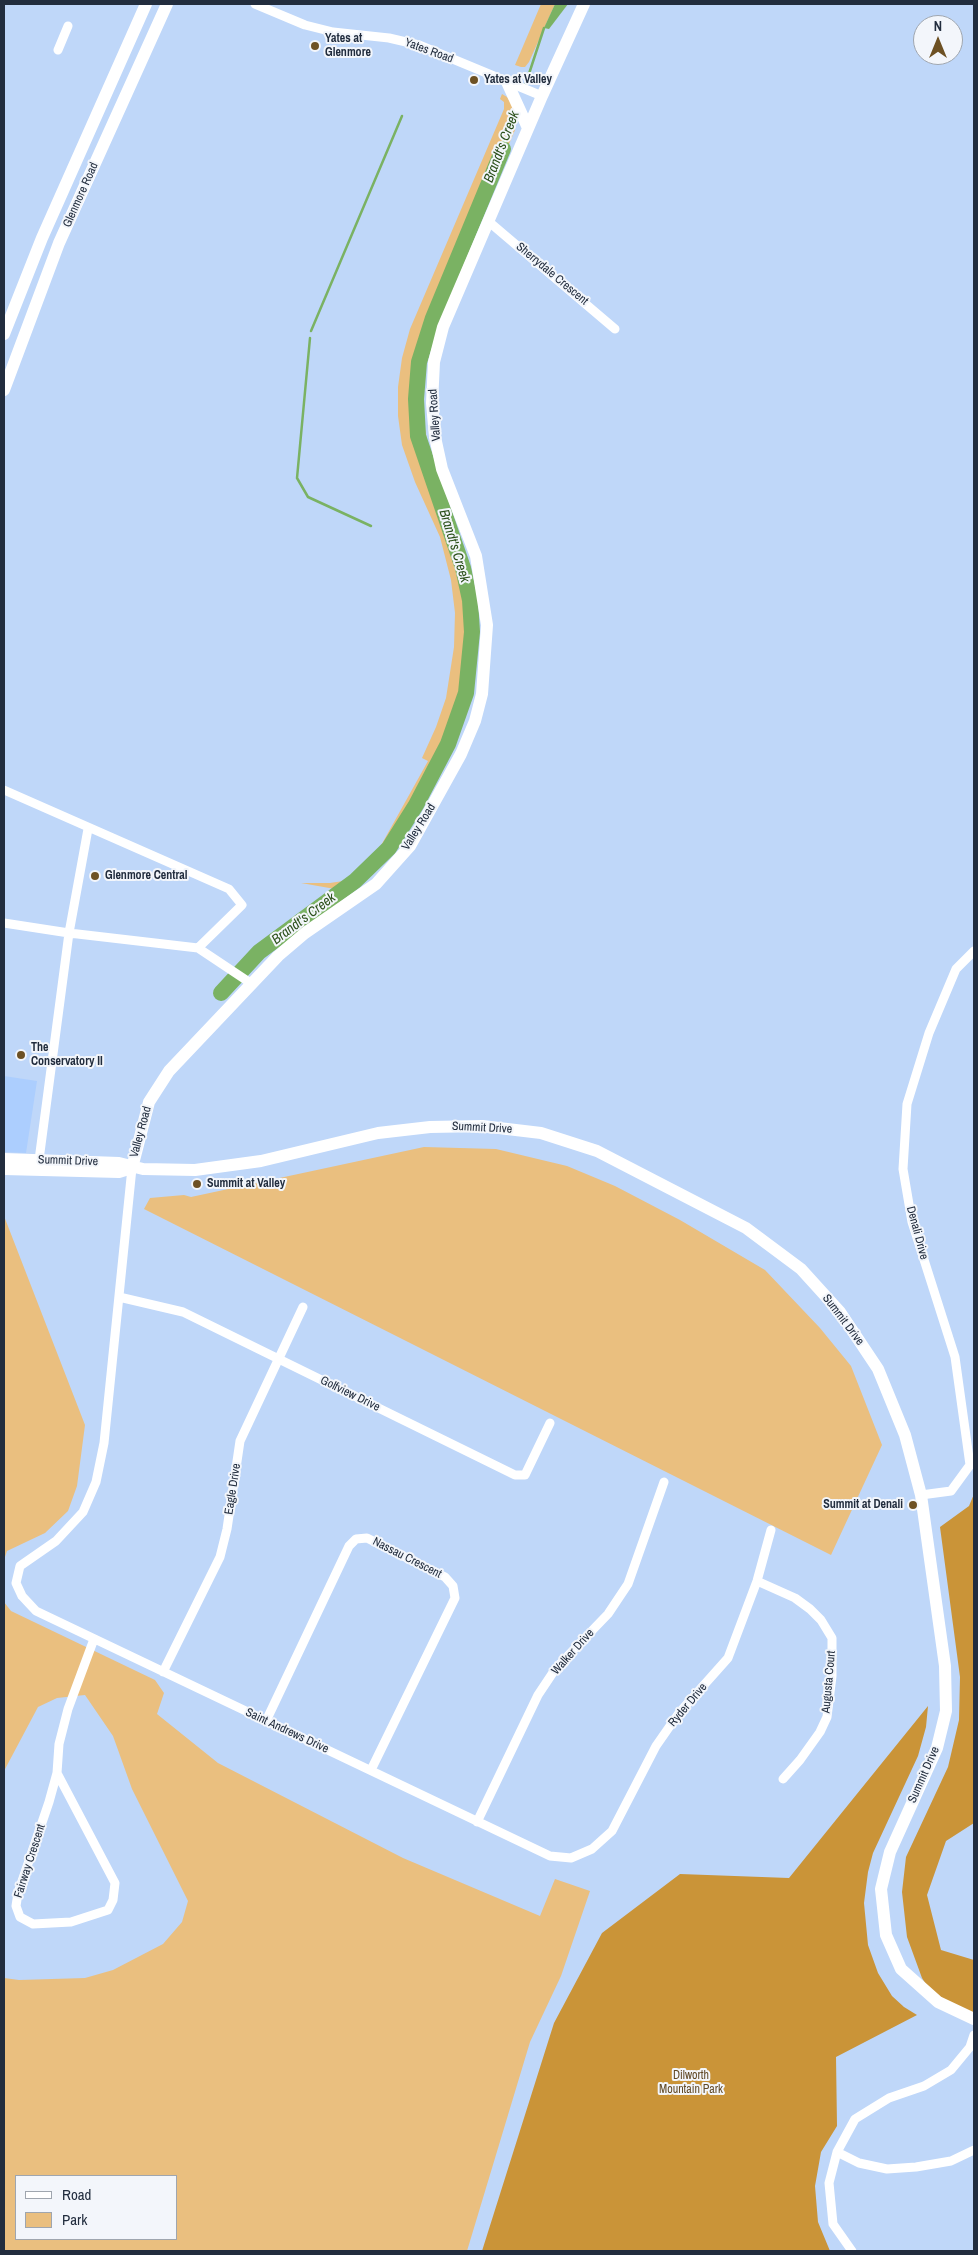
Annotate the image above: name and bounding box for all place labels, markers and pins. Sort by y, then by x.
place label: Yates at Glenmore [325,32,371,60]
marker: Yates at Glenmore [309,40,321,52]
place label: Yates at Valley [484,73,552,87]
marker: Yates at Valley [468,74,480,86]
place label: Glenmore Central [105,869,188,883]
marker: Glenmore Central [89,870,101,882]
place label: The Conservatory II [31,1041,103,1069]
marker: The Conservatory II [15,1049,27,1061]
place label: Summit at Valley [207,1177,285,1191]
marker: Summit at Valley [191,1178,203,1190]
place label: Summit at Denali [823,1498,903,1512]
marker: Summit at Denali [907,1499,919,1511]

